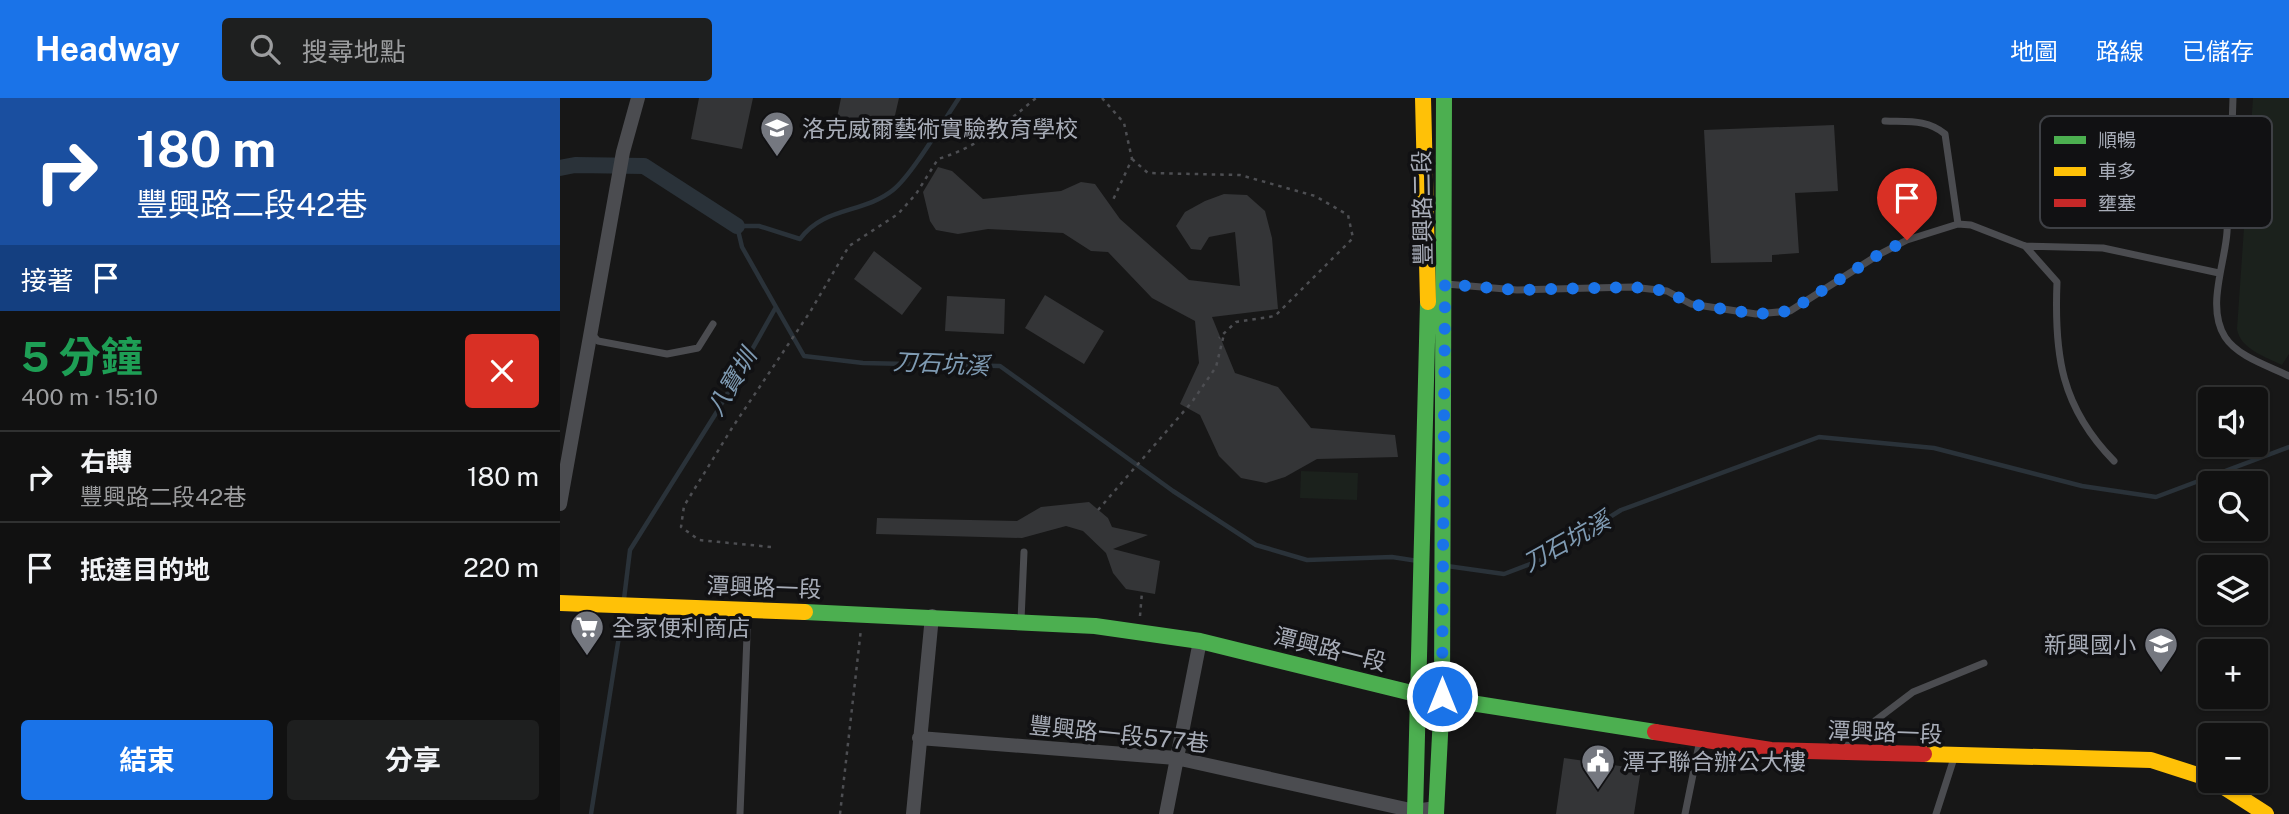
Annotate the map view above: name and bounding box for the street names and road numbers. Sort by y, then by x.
street label: 豐興路二段 [1407,150,1437,266]
street label: 潭興路一段 [706,572,822,602]
street label: 潭興路一段 [1271,622,1389,676]
street label: 豐興路一段577巷 [1028,711,1210,757]
street label: 潭興路一段 [1827,717,1943,747]

